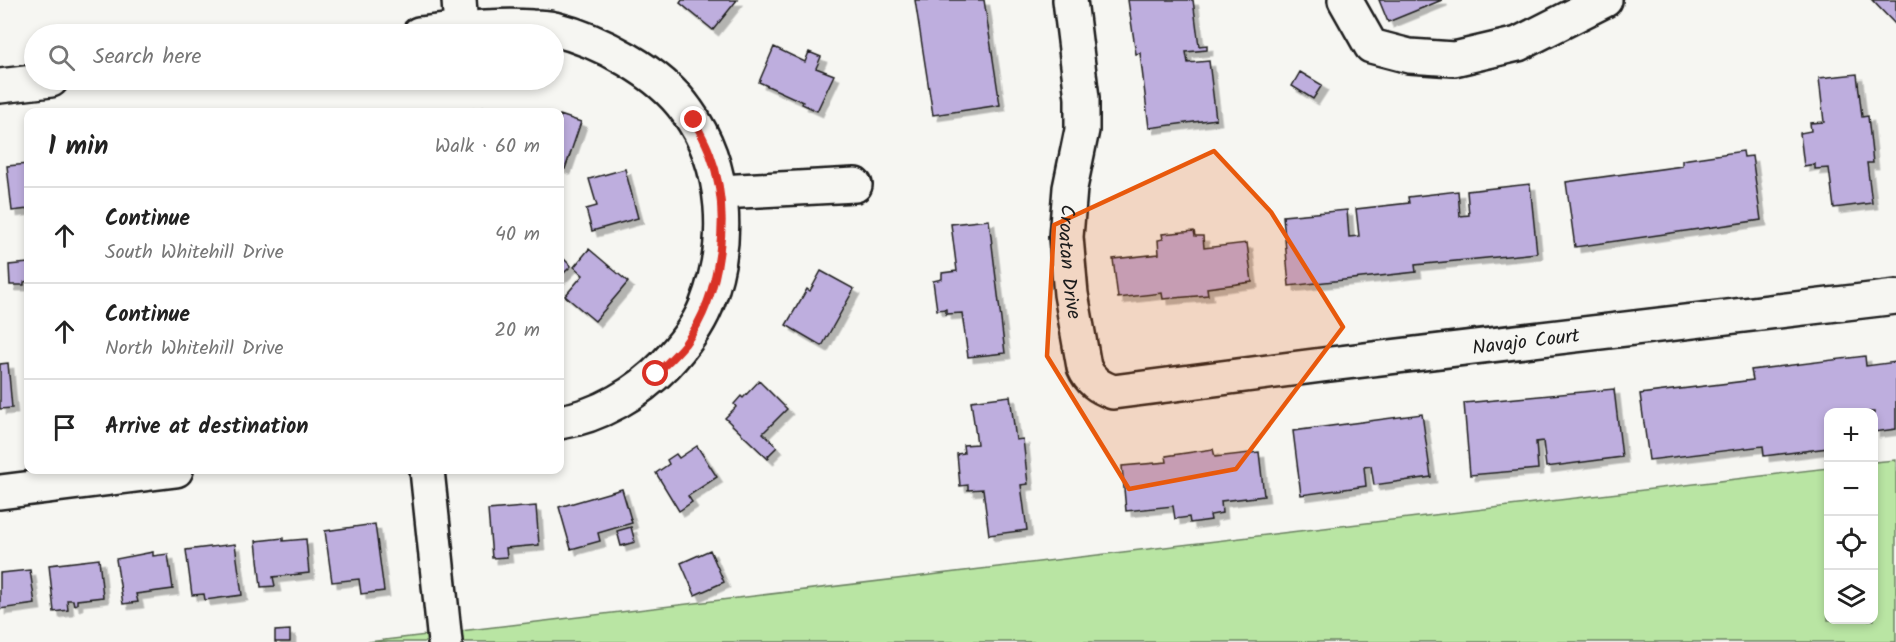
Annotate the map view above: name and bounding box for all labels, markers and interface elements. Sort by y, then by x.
search box [24,24,564,90]
text: Search here [93,40,201,75]
icon: search [45,41,78,74]
route end [680,106,706,132]
text: 1 min [48,126,108,168]
text: Walk · 60 m [435,131,540,163]
text: Continue [105,202,190,237]
street label: Croatan Drive [1048,203,1089,322]
icon: ahead [48,219,81,252]
text: 40 m [495,219,540,251]
text: South Whitehill Drive [105,237,284,269]
text: Continue [105,298,190,333]
icon: ahead [48,315,81,348]
text: 20 m [494,315,540,347]
street label: Navajo Court [1471,321,1582,365]
text: North Whitehill Drive [105,333,284,365]
route start [642,360,668,386]
map controls [1824,408,1878,624]
button: + [1824,408,1878,462]
text: Arrive at destination [105,410,308,445]
icon: arrive [48,411,81,444]
button: − [1824,462,1878,516]
button: locate [1824,516,1878,570]
button: layers [1824,570,1878,624]

